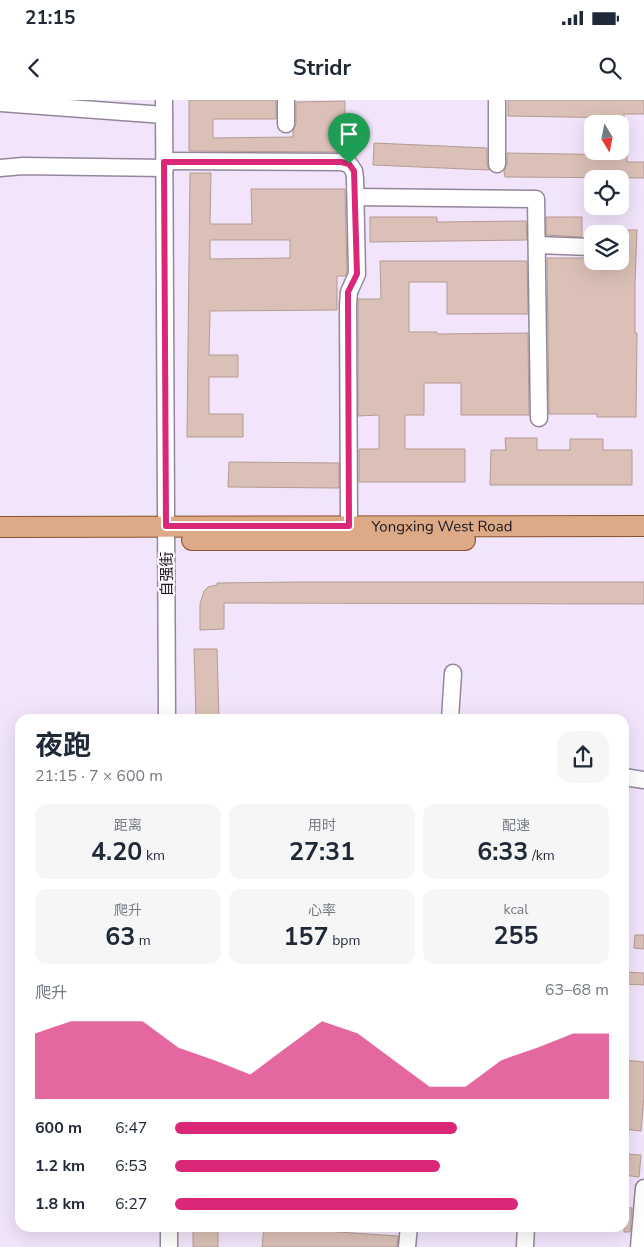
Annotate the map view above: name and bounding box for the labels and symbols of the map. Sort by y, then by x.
pin [328,113,370,164]
north arrow [584,115,629,160]
street label: Yongxing West Road [371,516,512,536]
street label: 自强街 [157,551,177,597]

